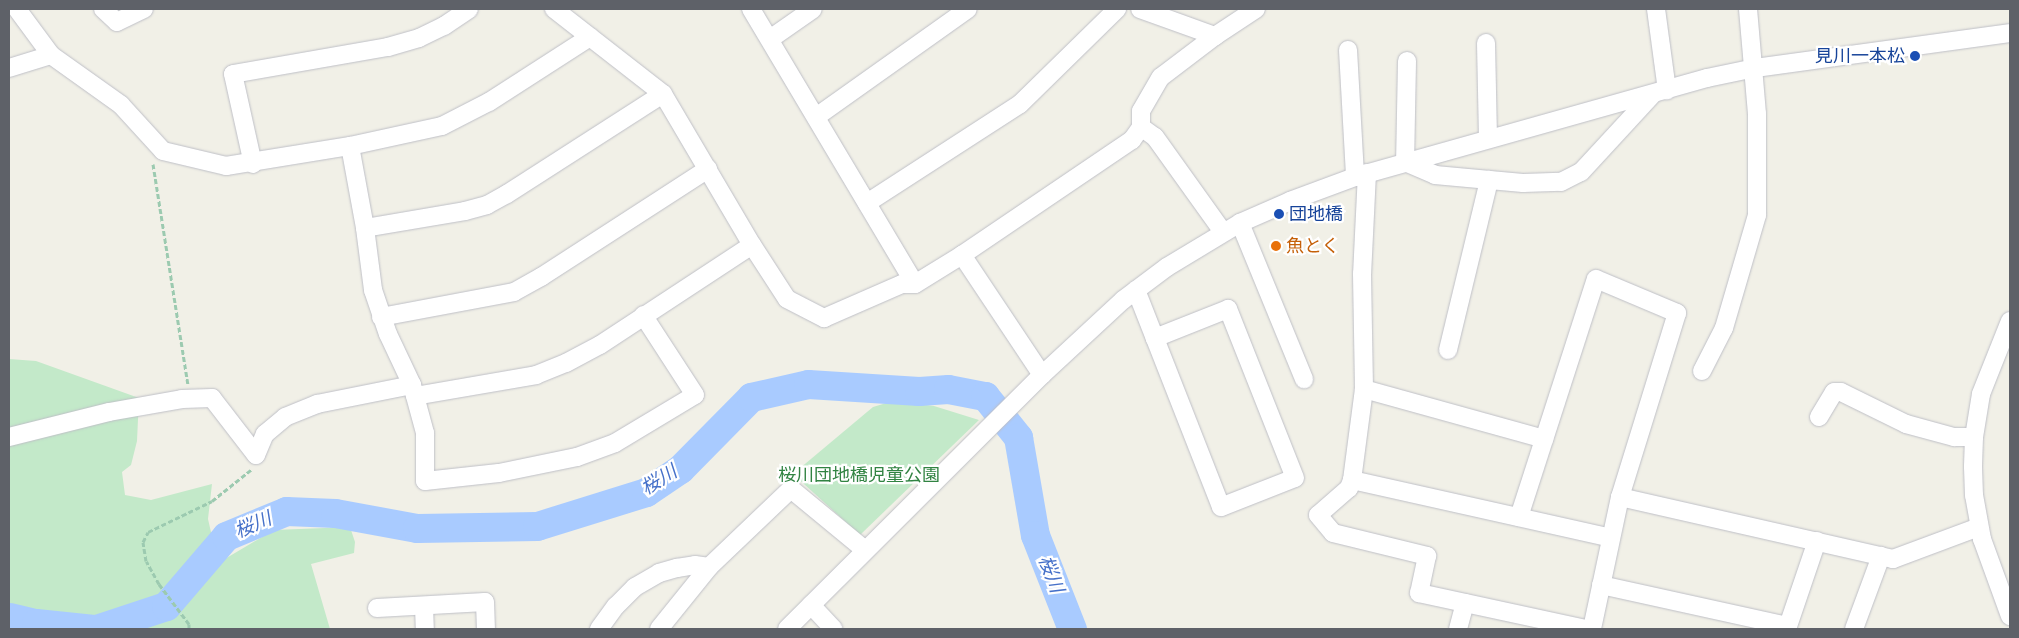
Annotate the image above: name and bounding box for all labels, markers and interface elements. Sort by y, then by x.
place label: 見川一本松 [1815,45,1905,67]
marker: 見川一本松 [1909,50,1921,62]
place label: 団地橋 [1289,203,1343,225]
marker: 団地橋 [1273,208,1285,220]
place label: 魚とく [1286,235,1340,257]
marker: 魚とく [1270,240,1282,252]
water label: 桜川 [637,460,681,500]
park label: 桜川団地橋児童公園 [778,464,940,486]
water label: 桜川 [231,507,275,543]
water label: 桜川 [1034,552,1068,596]

